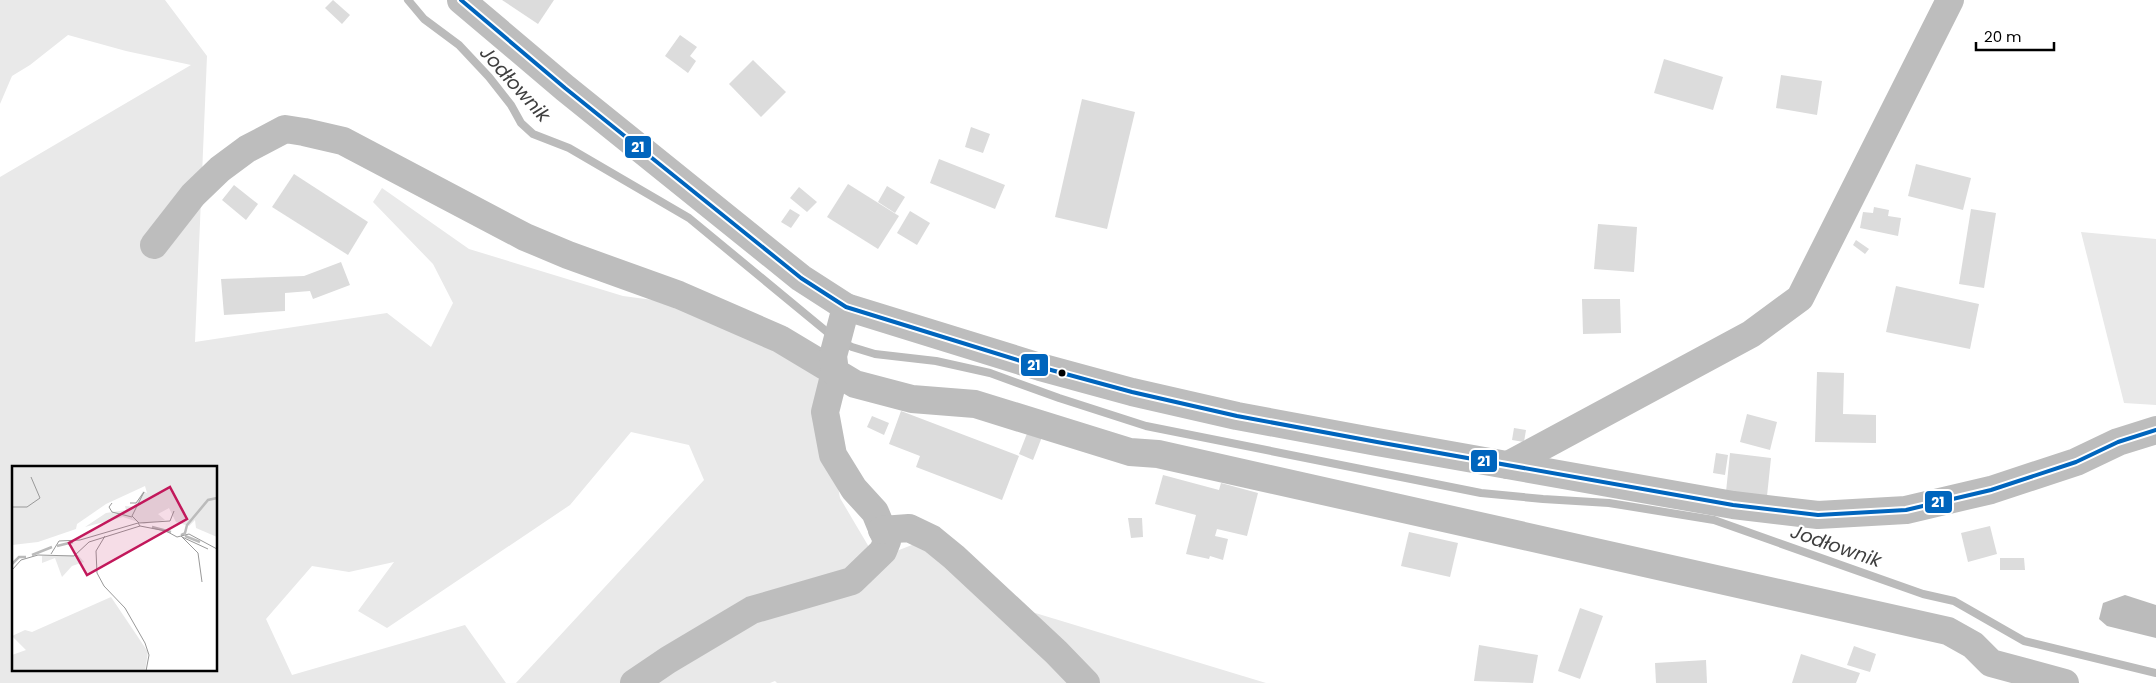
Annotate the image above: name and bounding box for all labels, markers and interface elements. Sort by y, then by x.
scale bar [1976,20,2054,52]
text: 20 m [1984,26,2022,47]
water label: Jodłownik [473,40,557,129]
line badge: 21 [624,135,652,159]
text: 21 [631,137,645,157]
line badge: 21 [1020,353,1049,377]
text: 21 [1027,355,1041,375]
unlabelled marker [1057,368,1067,378]
line badge: 21 [1470,449,1498,473]
text: 21 [1477,451,1491,471]
inset map [12,466,218,670]
line badge: 21 [1924,490,1953,514]
text: 21 [1931,492,1945,512]
water label: Jodłownik [1787,518,1886,574]

